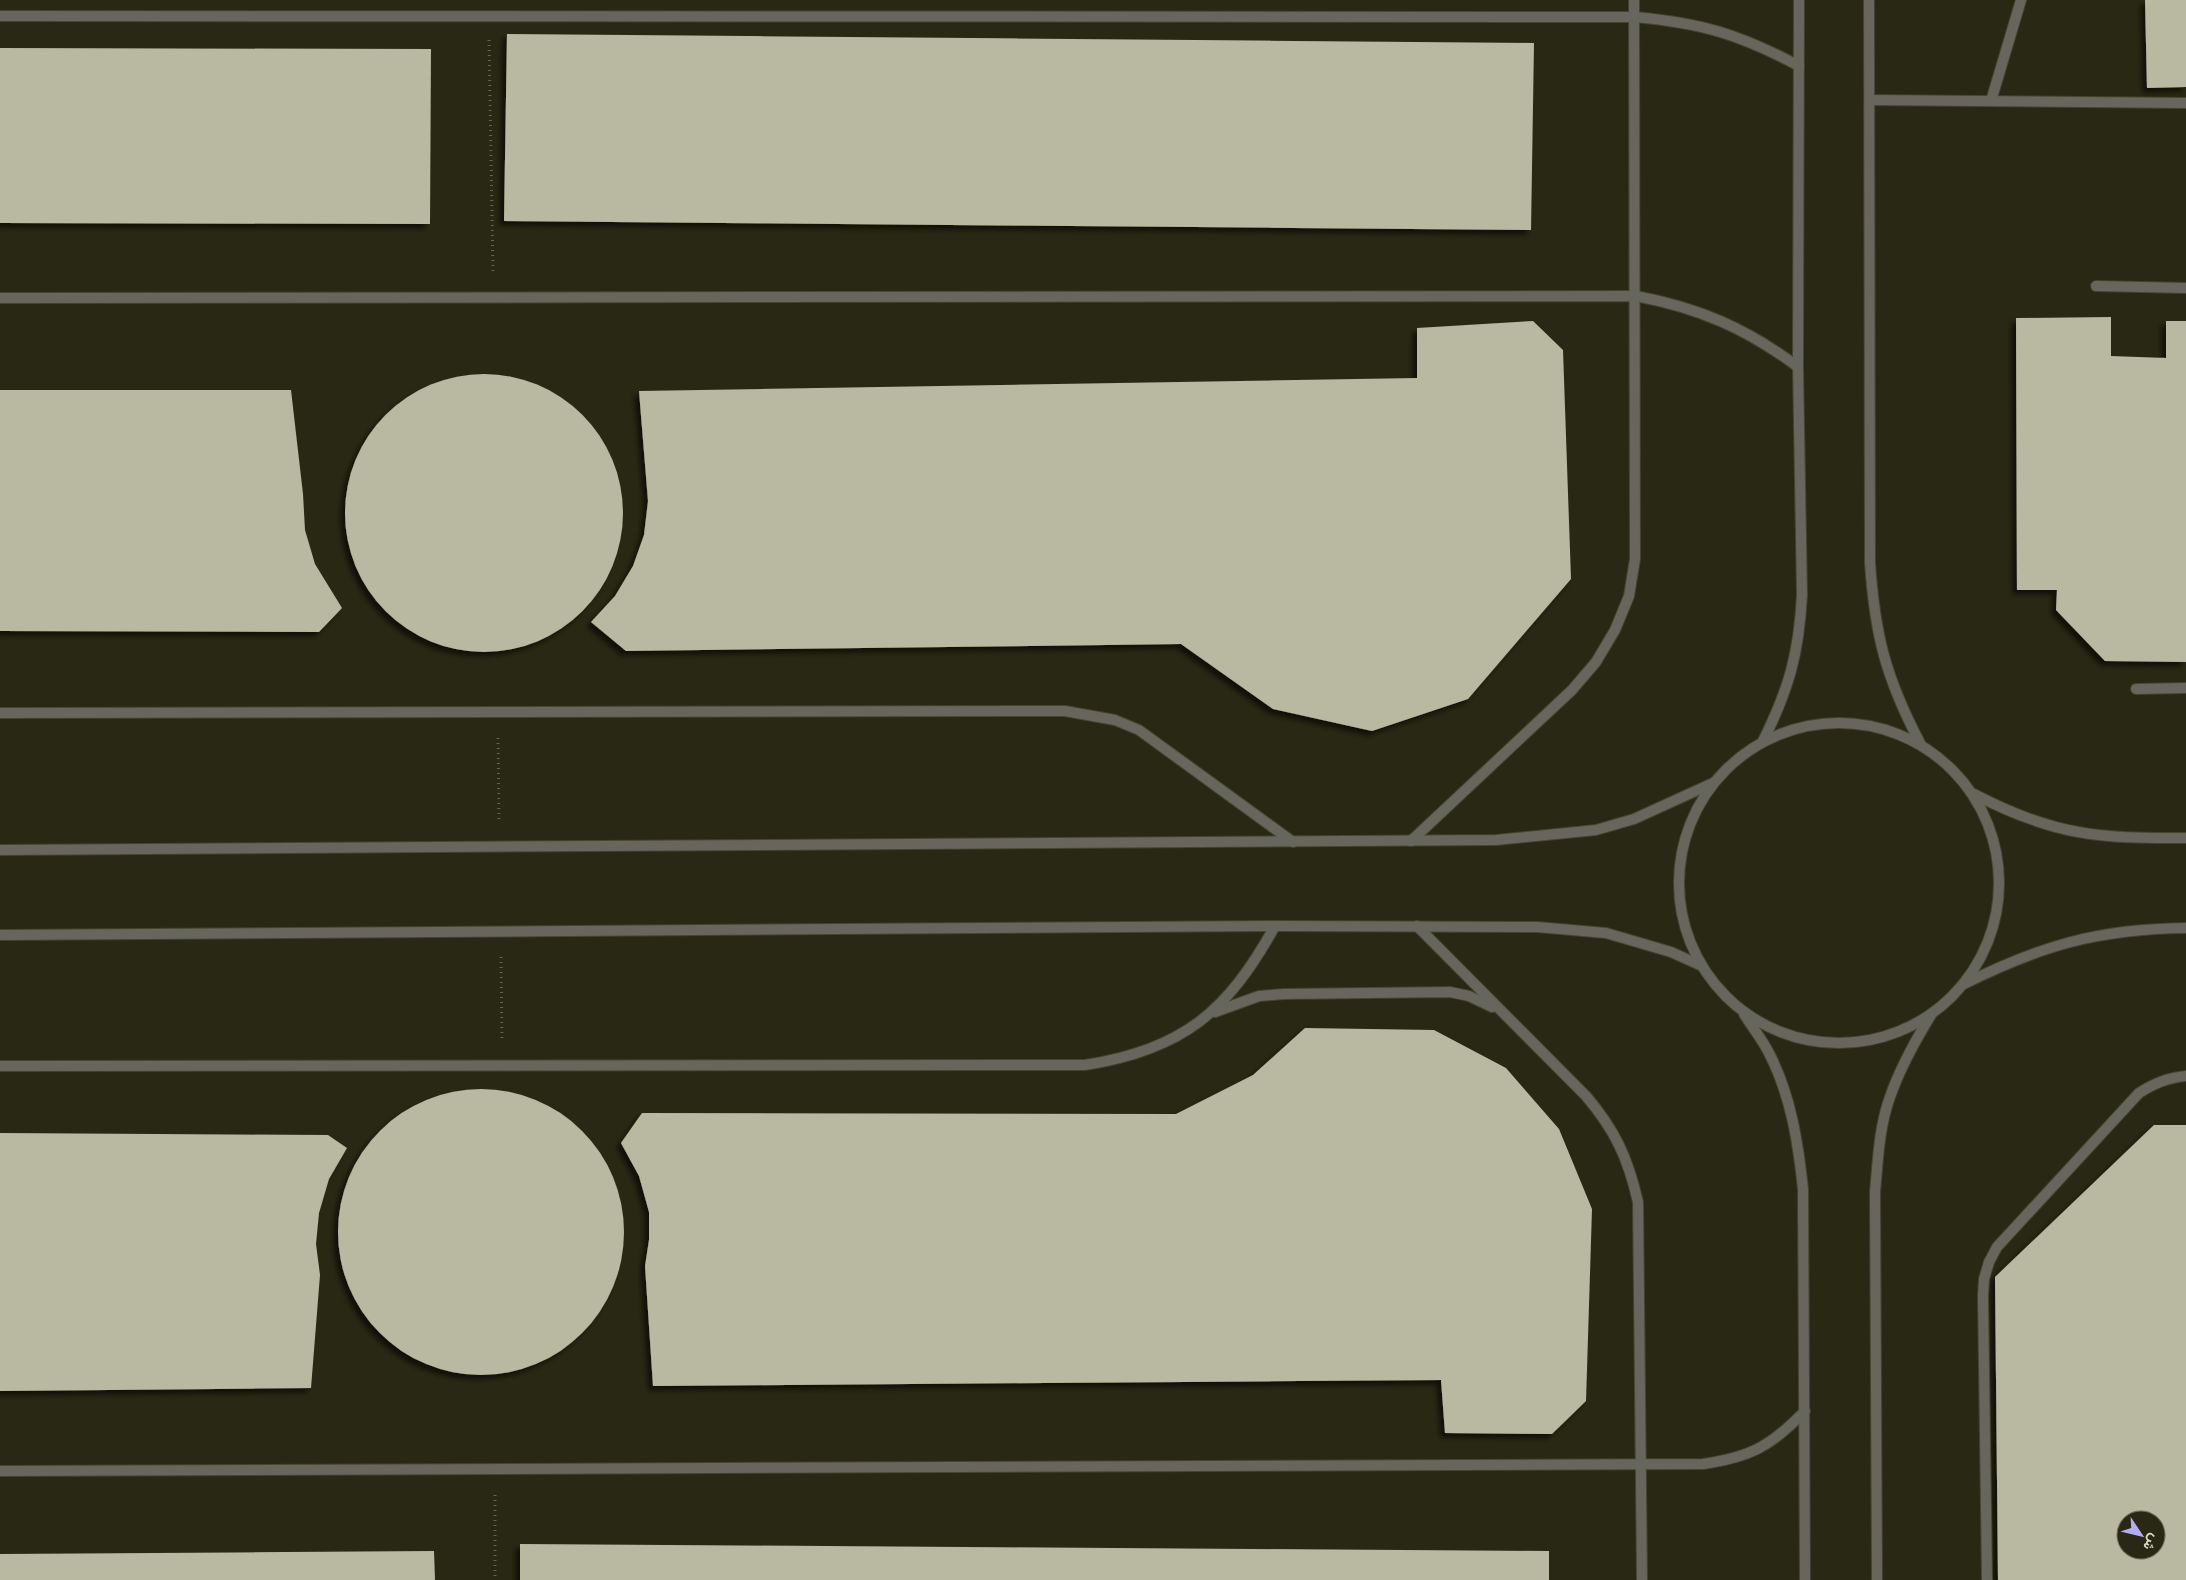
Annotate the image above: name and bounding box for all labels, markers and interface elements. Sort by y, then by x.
north arrow [2116,1510,2166,1560]
text: ش [2139,1530,2164,1555]

